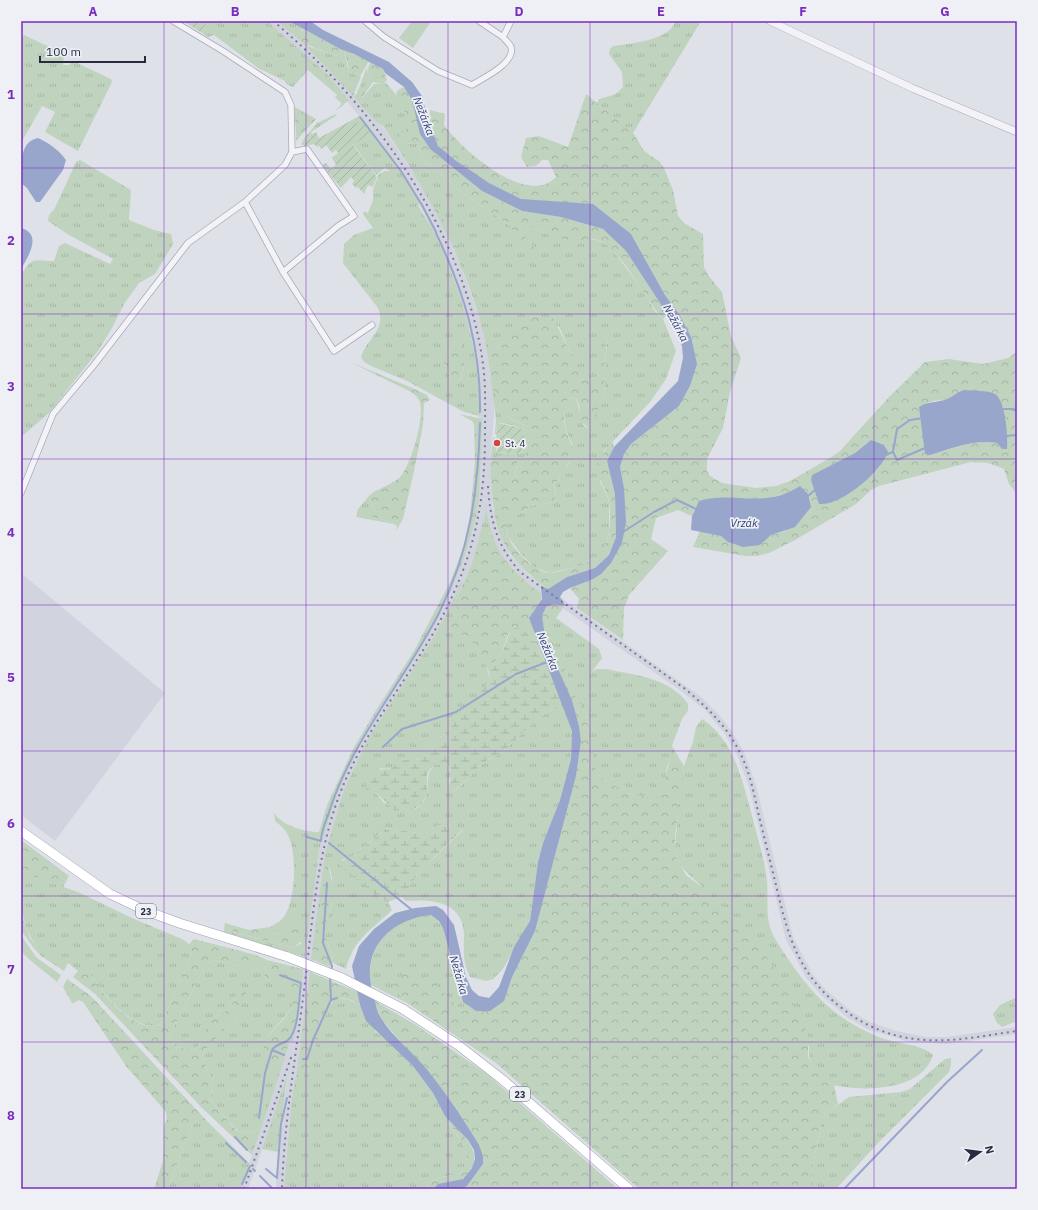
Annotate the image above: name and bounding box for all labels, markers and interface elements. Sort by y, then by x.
text: A [89,3,98,20]
text: B [231,3,240,20]
text: C [373,3,382,20]
text: D [514,3,524,20]
text: E [657,3,665,20]
text: F [799,3,807,20]
text: G [940,3,950,20]
scale bar [40,38,145,64]
text: 100 m [46,44,81,59]
text: 1 [7,86,15,103]
water label: Nežárka [410,95,438,137]
text: 2 [7,232,15,249]
water label: Nežárka [660,302,692,344]
text: 3 [7,378,15,395]
place label: St. 4 [505,437,525,450]
marker: St. 4 [492,438,502,448]
water label: Vrzák [730,516,758,530]
text: 4 [7,524,15,541]
water label: Nežárka [534,630,562,672]
text: 5 [7,669,15,686]
text: 6 [7,815,15,832]
road number: 23 [136,904,156,918]
water label: Nežárka [447,954,471,996]
text: 7 [7,961,15,978]
road number: 23 [510,1087,530,1101]
text: 8 [7,1107,15,1124]
north arrow [960,1132,1000,1172]
text: N [982,1144,997,1155]

